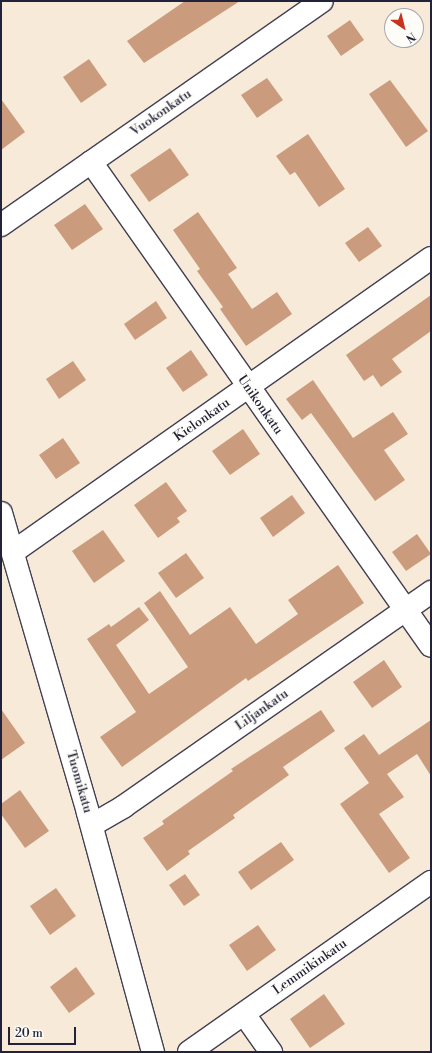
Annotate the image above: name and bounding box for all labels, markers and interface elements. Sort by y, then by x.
north arrow [384,8,424,48]
text: N [403,29,418,45]
street label: Vuokonkatu [128,86,194,140]
street label: Unikonkatu [234,372,286,438]
street label: Kielonkatu [171,395,233,445]
street label: Liljankatu [232,686,292,734]
street label: Tuomikatu [63,749,95,815]
street label: Lemmikinkatu [270,936,350,998]
scale bar [10,1019,78,1045]
text: 20 m [15,1026,43,1041]

